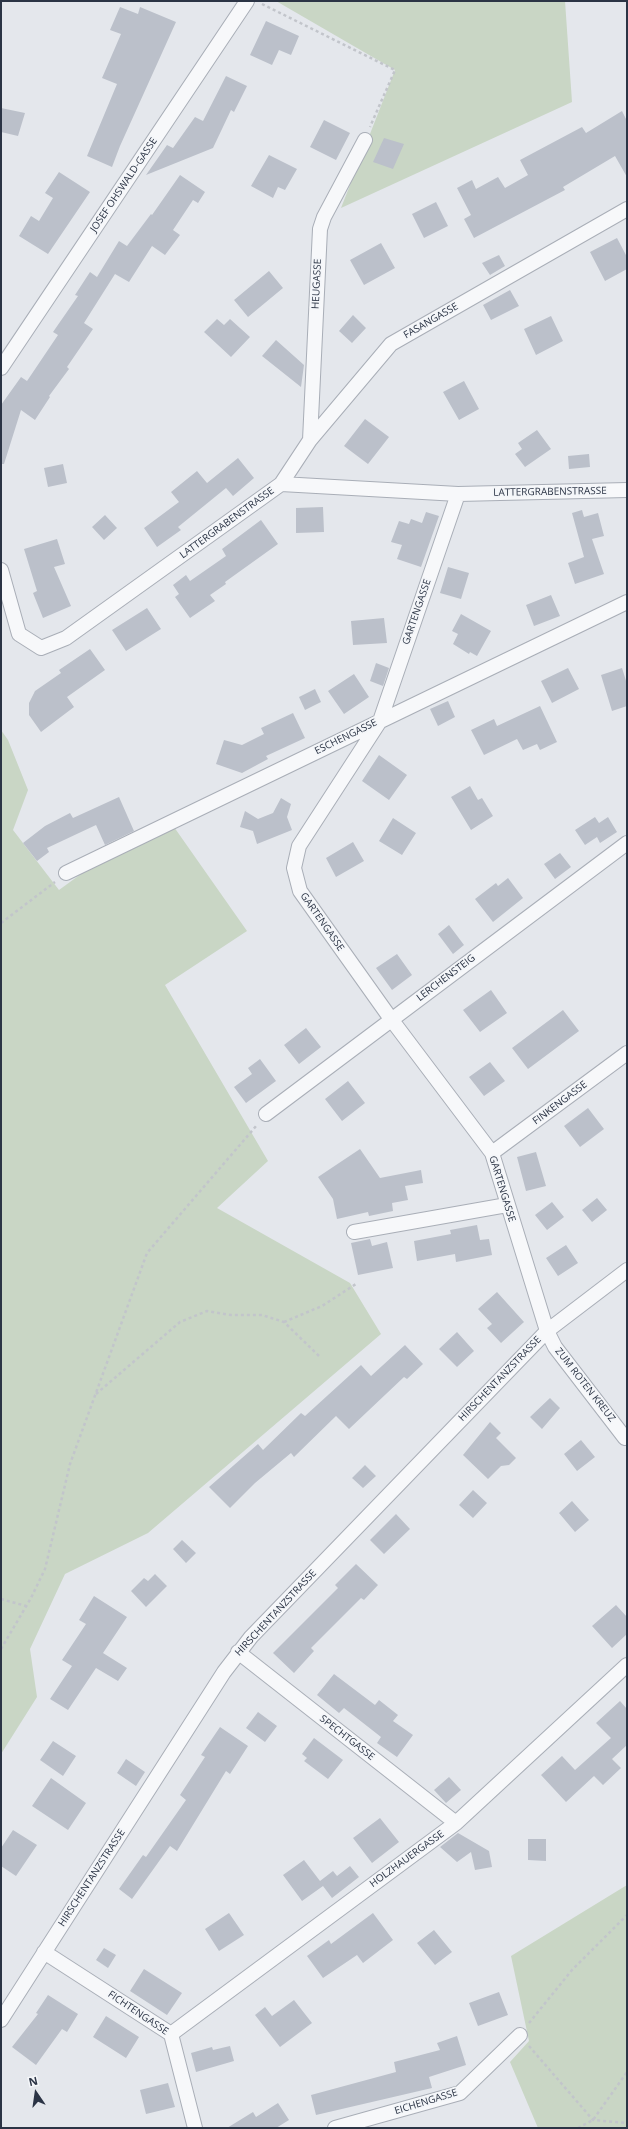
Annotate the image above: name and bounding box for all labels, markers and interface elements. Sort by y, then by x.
street label: JOSEF OHSWALD-GASSE [88,136,160,234]
street label: HEUGASSE [310,259,324,309]
street label: FASANGASSE [402,301,460,341]
street label: LATTERGRABENSTRASSE [178,485,276,561]
street label: LATTERGRABENSTRASSE [493,485,607,499]
street label: GARTENGASSE [400,578,434,646]
street label: ESCHENGASSE [313,717,379,757]
street label: GARTENGASSE [297,891,347,953]
street label: LERCHENSTEIG [414,952,478,1004]
street label: FINKENGASSE [531,1079,589,1127]
street label: GARTENGASSE [486,1155,518,1223]
street label: HIRSCHENTANZSTRASSE [456,1334,544,1424]
street label: ZUM ROTEN KREUZ [552,1346,618,1424]
street label: HIRSCHENTANZSTRASSE [233,1567,319,1659]
street label: SPECHTGASSE [317,1713,377,1763]
street label: HIRSCHENTANZSTRASSE [56,1827,128,1929]
street label: HOLZHAUERGASSE [368,1828,446,1890]
street label: FICHTENGASSE [105,1988,171,2038]
north arrow [16,2073,56,2113]
text: N [27,2073,39,2089]
street label: EICHENGASSE [393,2087,459,2117]

